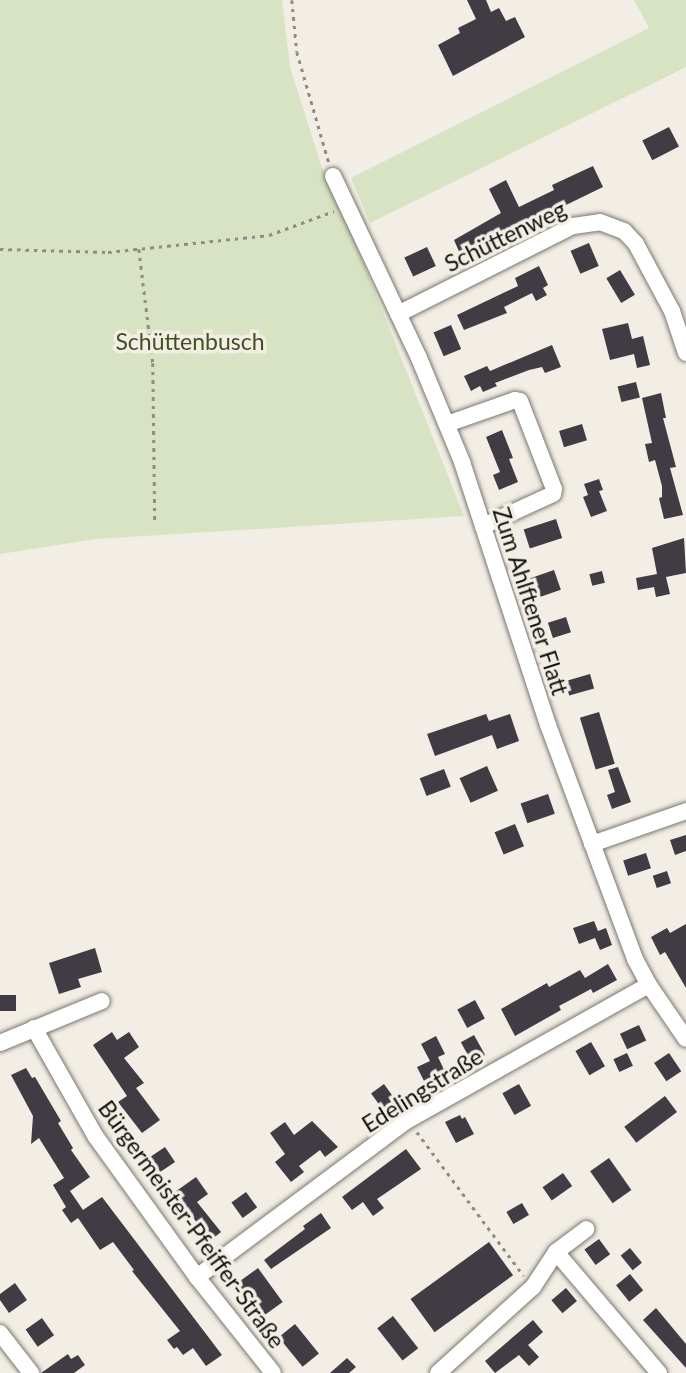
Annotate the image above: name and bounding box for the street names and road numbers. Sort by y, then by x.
street label: Schüttenweg [440,195,570,277]
street label: Zum Ahlftener Flatt [487,503,575,699]
street label: Edelingstraße [357,1042,487,1138]
street label: Bürgermeister-Pfeiffer-Straße [93,1095,291,1353]

